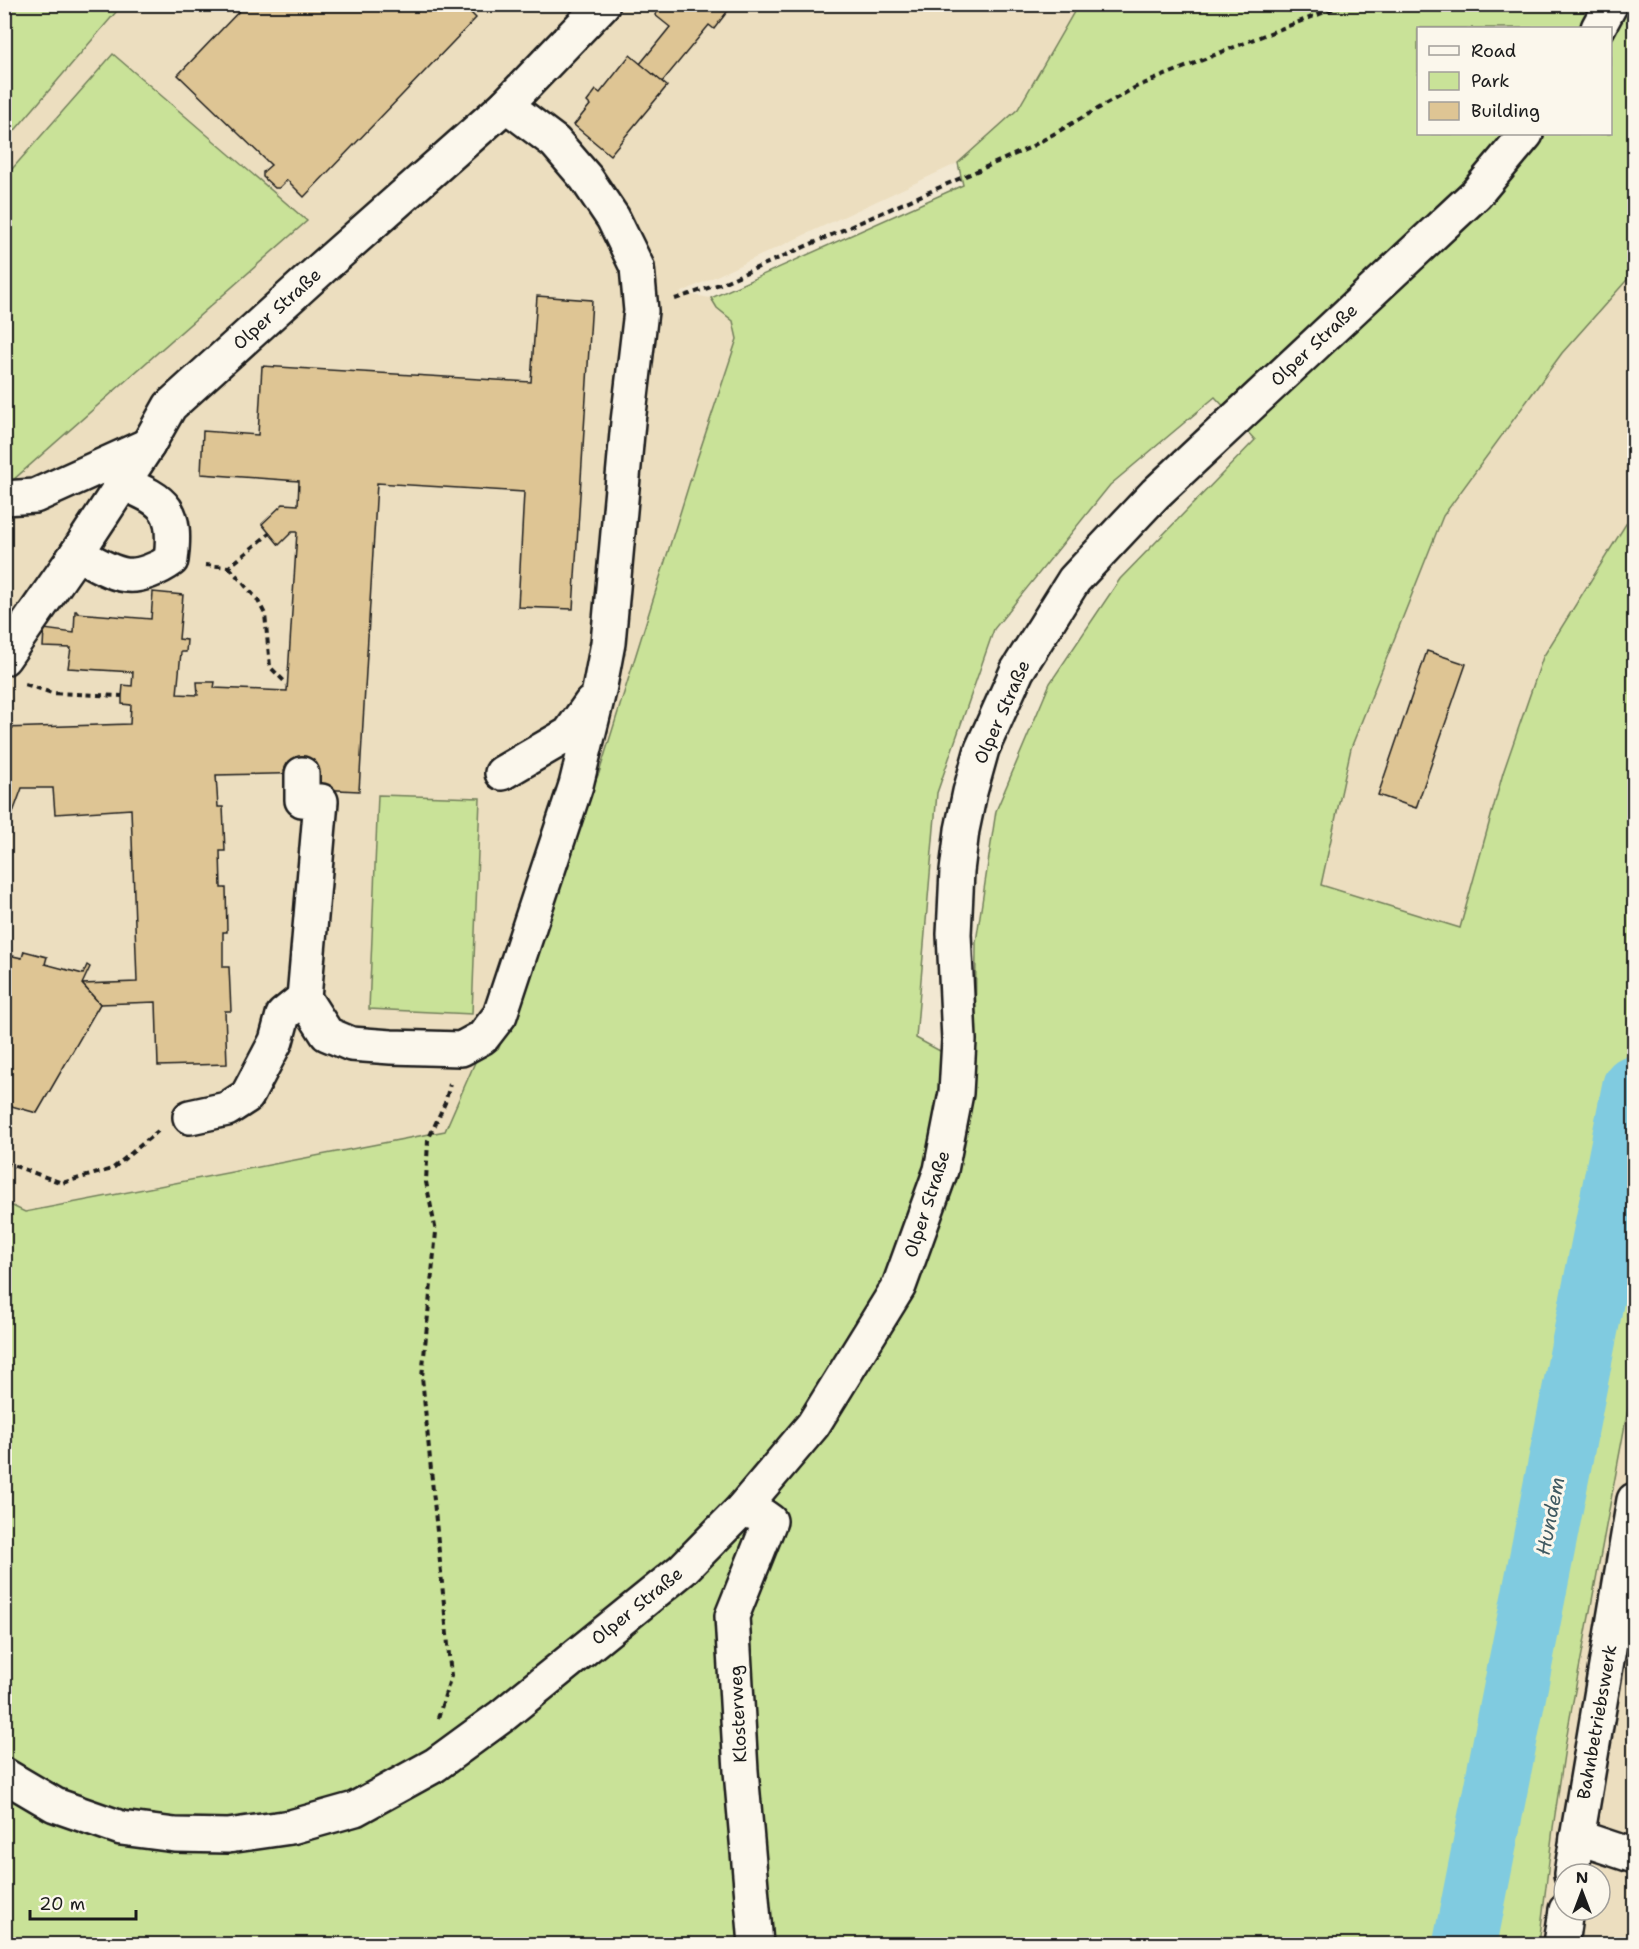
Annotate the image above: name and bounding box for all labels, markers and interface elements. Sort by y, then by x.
legend [1417,27,1612,135]
text: Road [1471,39,1516,63]
text: Park [1471,69,1510,93]
text: Building [1471,99,1540,123]
street label: Olper Straße [228,263,326,355]
street label: Olper Straße [1265,298,1363,392]
street label: Olper Straße [968,656,1036,768]
street label: Olper Straße [898,1147,956,1261]
water label: Hundem [1530,1474,1570,1558]
street label: Olper Straße [586,1562,688,1650]
street label: Bahnbetriebswerk [1572,1643,1622,1801]
street label: Klosterweg [723,1665,753,1763]
north arrow [1552,1862,1612,1922]
text: N [1576,1867,1588,1888]
scale bar [30,1883,136,1921]
text: 20 m [39,1892,85,1916]

